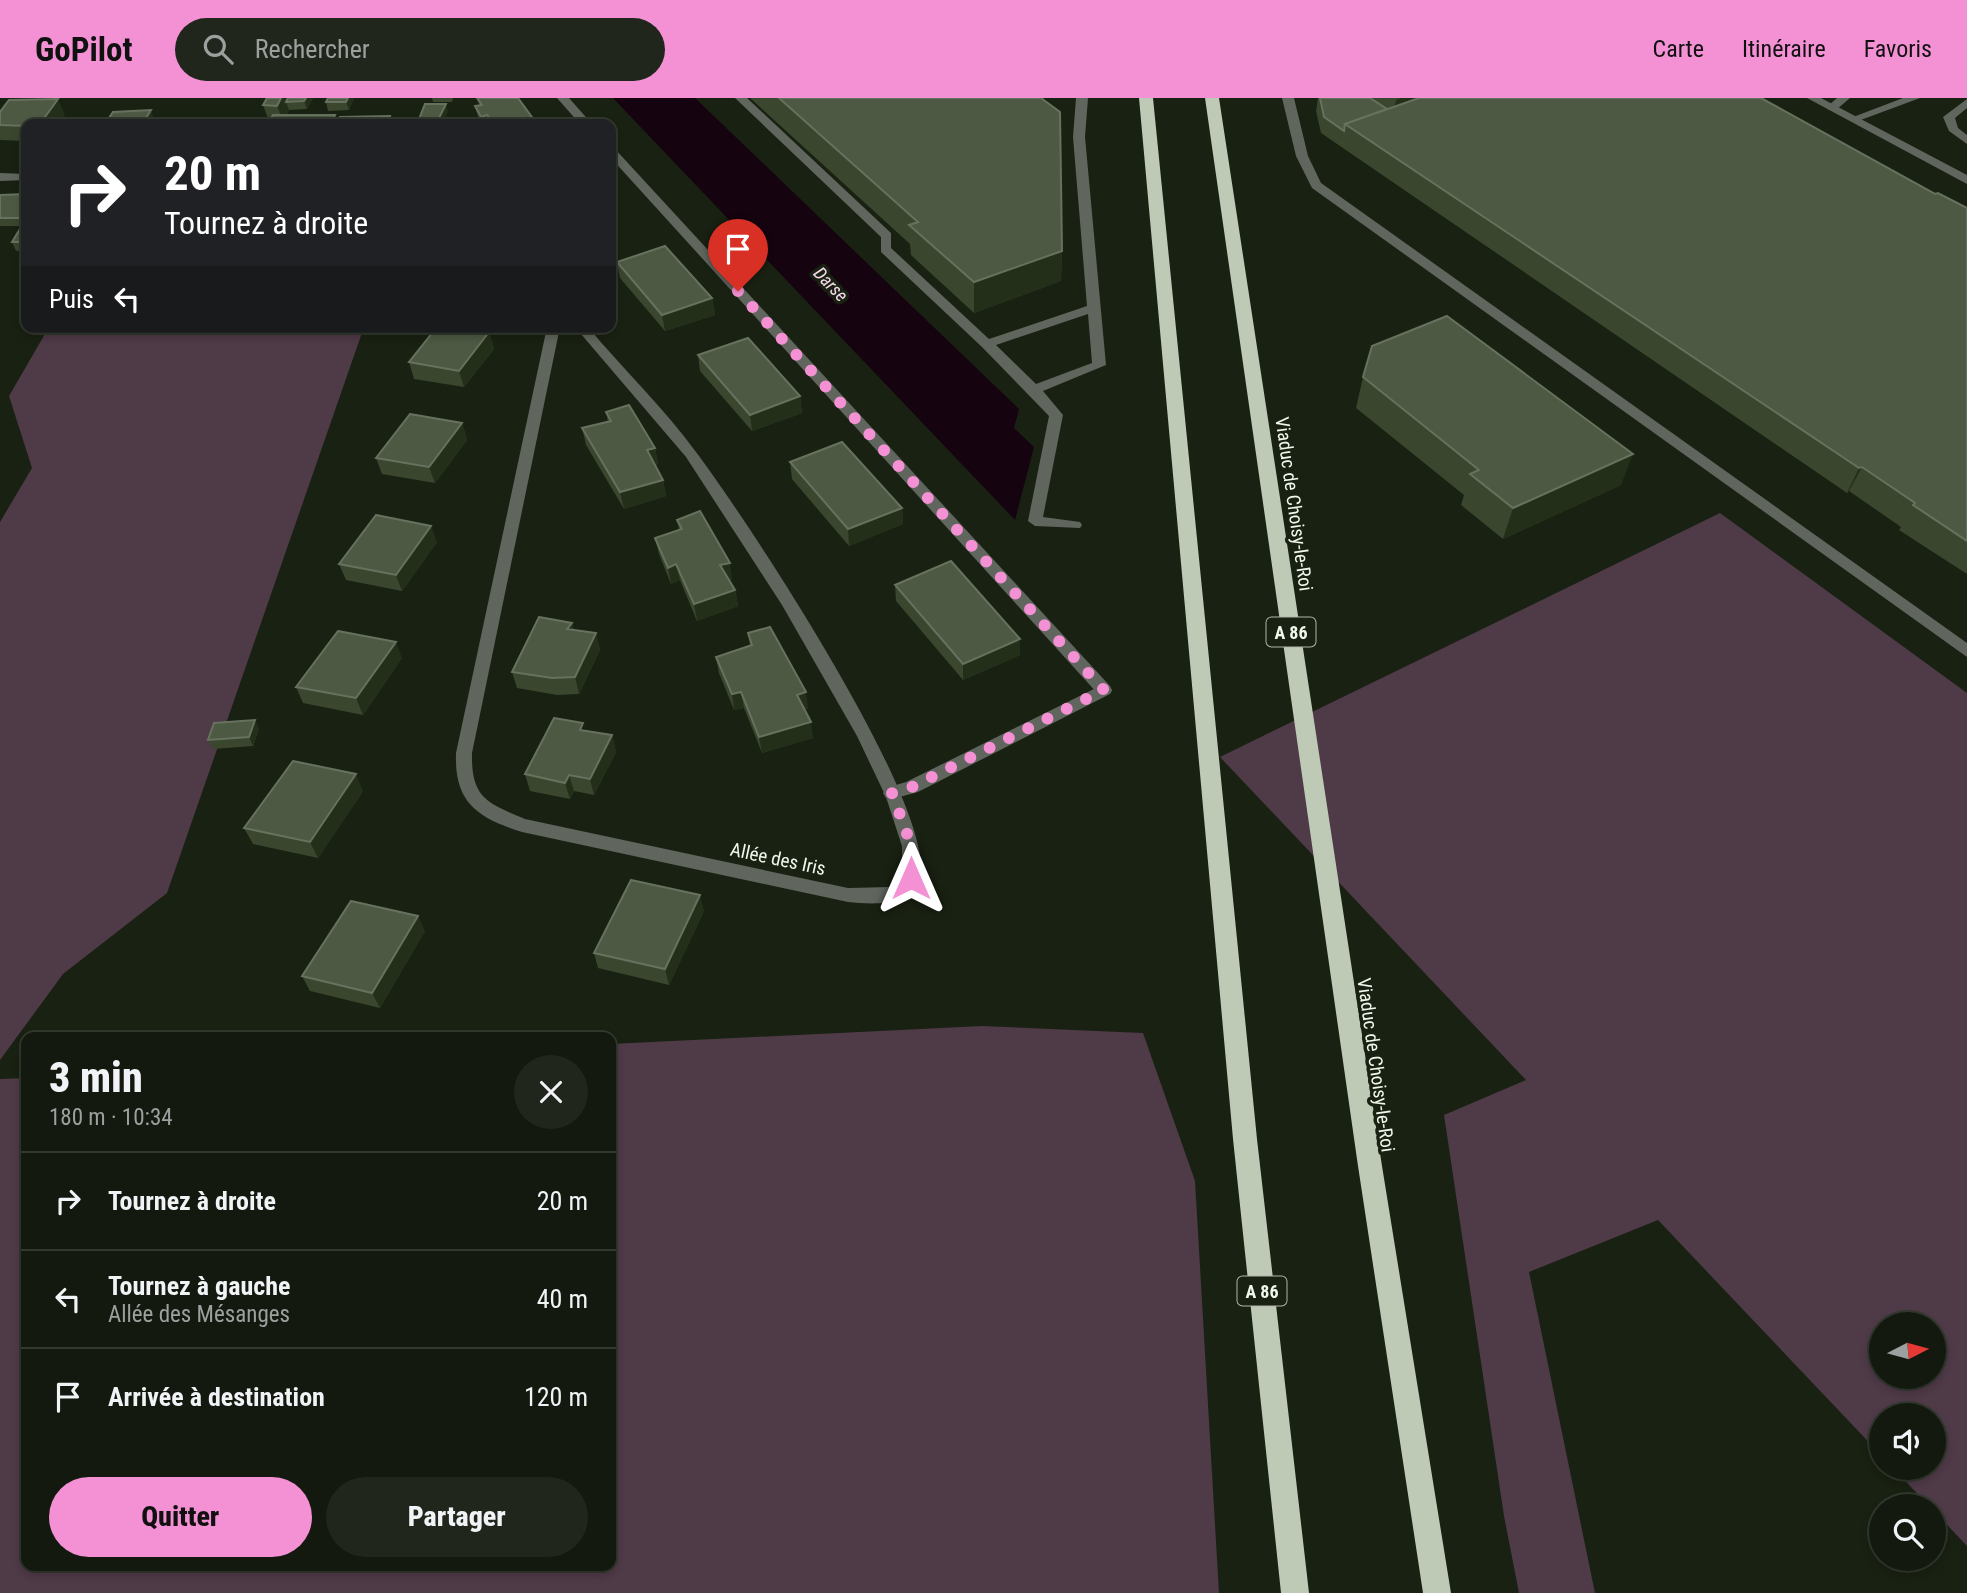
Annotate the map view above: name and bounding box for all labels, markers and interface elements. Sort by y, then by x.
search box [175,18,665,81]
text: GoPilot [35,30,133,69]
icon: search [199,30,237,68]
text: Rechercher [255,34,370,64]
text: Carte [1653,35,1704,63]
text: Itinéraire [1742,35,1826,63]
text: Favoris [1864,35,1932,63]
text: 20 m [164,145,261,202]
icon: right [49,147,140,238]
text: Tournez à droite [164,204,368,242]
pin [708,219,768,291]
icon: arrive [719,230,757,268]
water label: Darse [810,262,852,306]
icon: left [108,280,146,318]
text: Puis [49,284,94,314]
street label: Viaduc de Choisy-le-Roi [1270,415,1318,593]
road number: A 86 [1266,618,1316,646]
street label: Allée des Iris [728,838,828,880]
position arrow [874,841,948,915]
street label: Viaduc de Choisy-le-Roi [1352,976,1400,1154]
text: 3 min [49,1053,143,1102]
button: close [514,1055,588,1129]
text: 180 m · 10:34 [49,1104,173,1131]
icon: right [49,1182,87,1220]
text: Tournez à droite [108,1186,276,1216]
text: 20 m [537,1186,588,1216]
text: Tournez à gauche [108,1271,290,1301]
road number: A 86 [1238,1276,1286,1306]
icon: left [49,1280,87,1318]
text: 40 m [537,1284,588,1314]
text: Allée des Mésanges [108,1301,290,1328]
north arrow [1869,1312,1946,1390]
map controls [1869,1312,1946,1571]
icon: arrive [49,1378,87,1416]
text: Arrivée à destination [108,1382,325,1412]
text: 120 m [524,1382,588,1412]
button: sound [1869,1403,1946,1480]
button: Quitter [49,1477,312,1557]
button: Partager [326,1477,588,1557]
button: search [1869,1494,1946,1571]

